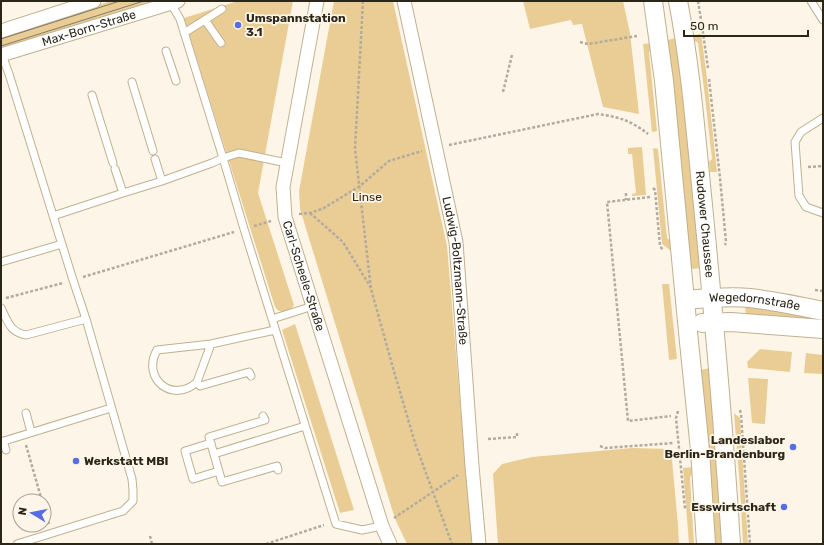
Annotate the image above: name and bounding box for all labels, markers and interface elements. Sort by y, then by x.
street label: Max-Born-Straße [40,7,138,49]
place label: Umspannstation 3.1 [246,11,346,39]
scale bar [684,12,808,38]
text: 50 m [690,19,718,33]
marker: Umspannstation 3.1 [233,20,243,30]
street label: Rudower Chaussee [693,170,717,279]
park label: Linse [352,190,382,204]
street label: Ludwig-Boltzmann-Straße [439,195,470,346]
street label: Carl-Scheele-Straße [280,219,327,333]
street label: Wegedornstraße [709,290,802,313]
place label: Landeslabor Berlin-Brandenburg [664,433,786,461]
marker: Landeslabor Berlin-Brandenburg [788,442,798,452]
place label: Werkstatt MBI [84,454,169,468]
marker: Werkstatt MBI [71,456,81,466]
north arrow [12,493,52,533]
place label: Esswirtschaft [691,500,776,514]
marker: Esswirtschaft [779,502,789,512]
text: N [16,506,30,516]

